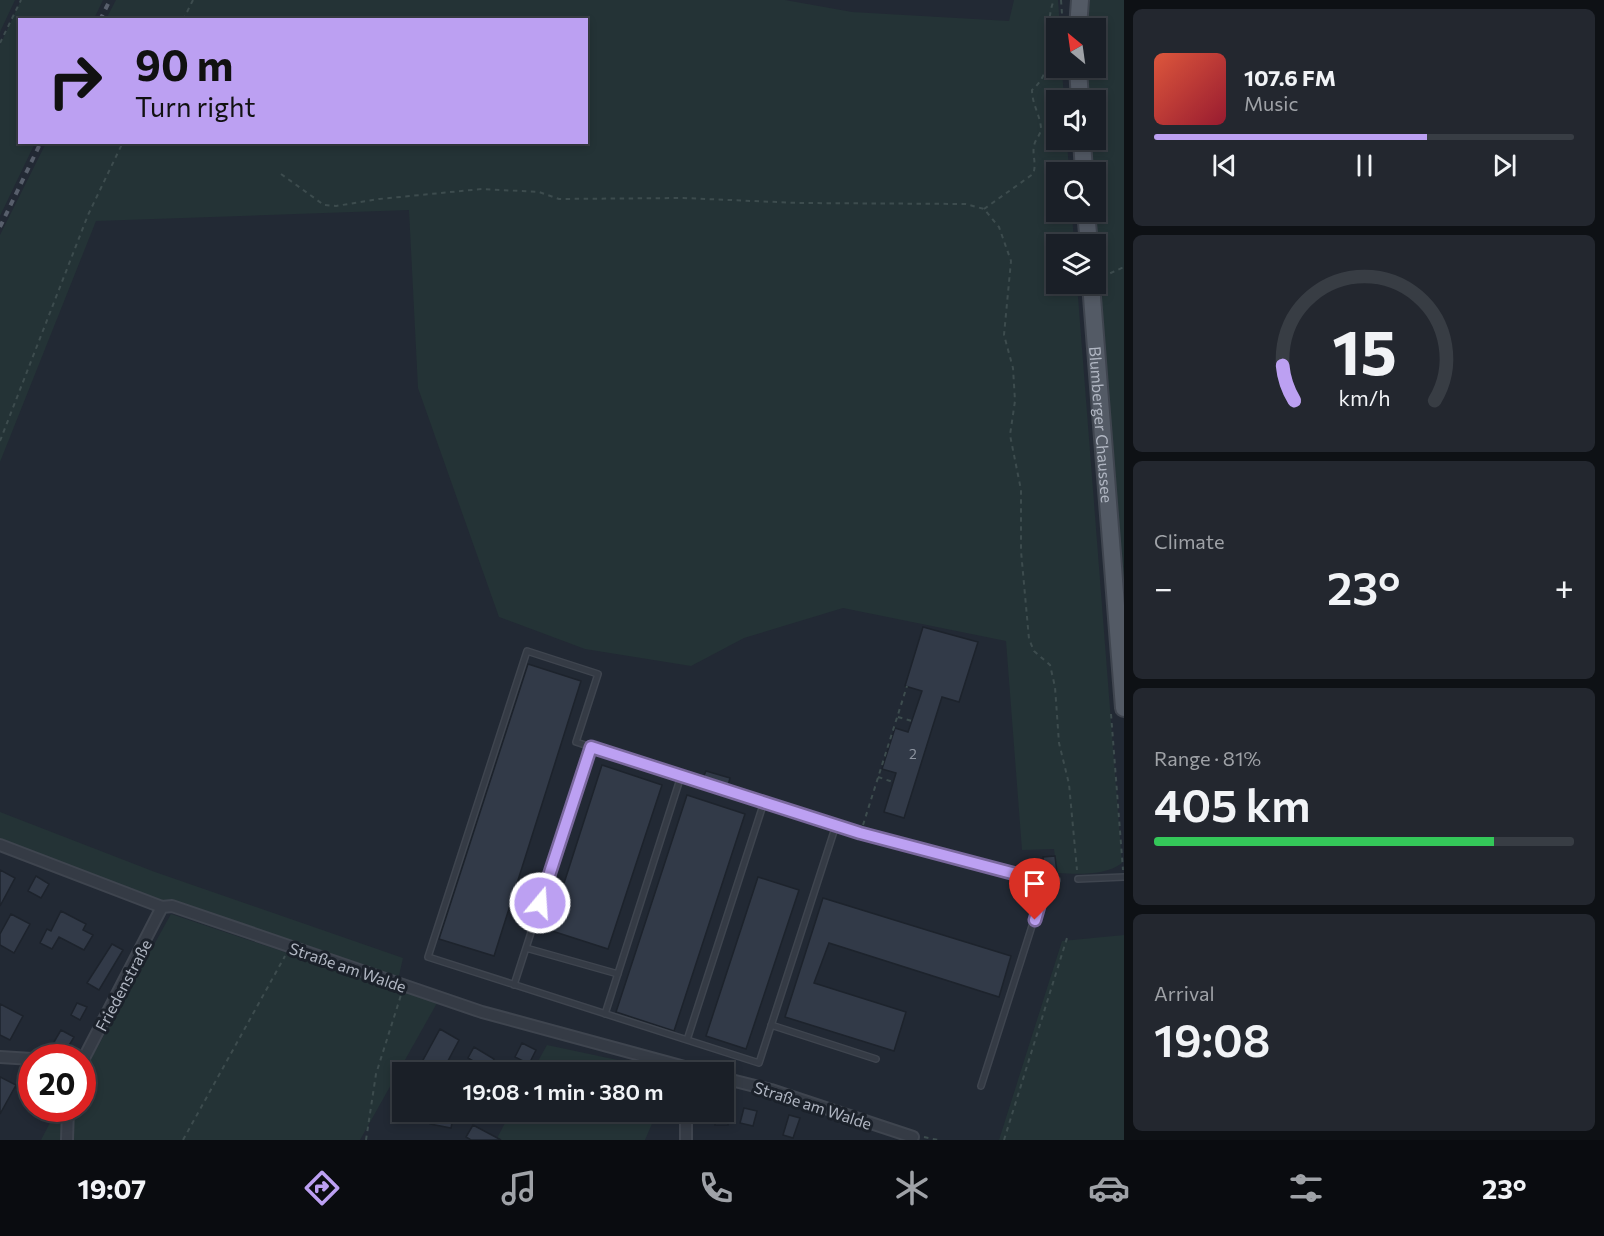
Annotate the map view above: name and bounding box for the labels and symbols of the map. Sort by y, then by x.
north arrow [1046,18,1106,78]
street label: Blumberger Chaussee [1086,346,1118,504]
house number: 2 [909,745,917,762]
pin [1009,858,1060,920]
position arrow [508,871,572,935]
street label: Friedenstraße [91,936,155,1034]
street label: Straße am Walde [287,938,409,996]
speed limit sign: 20 [18,1044,96,1122]
street label: Straße am Walde [752,1077,874,1133]

